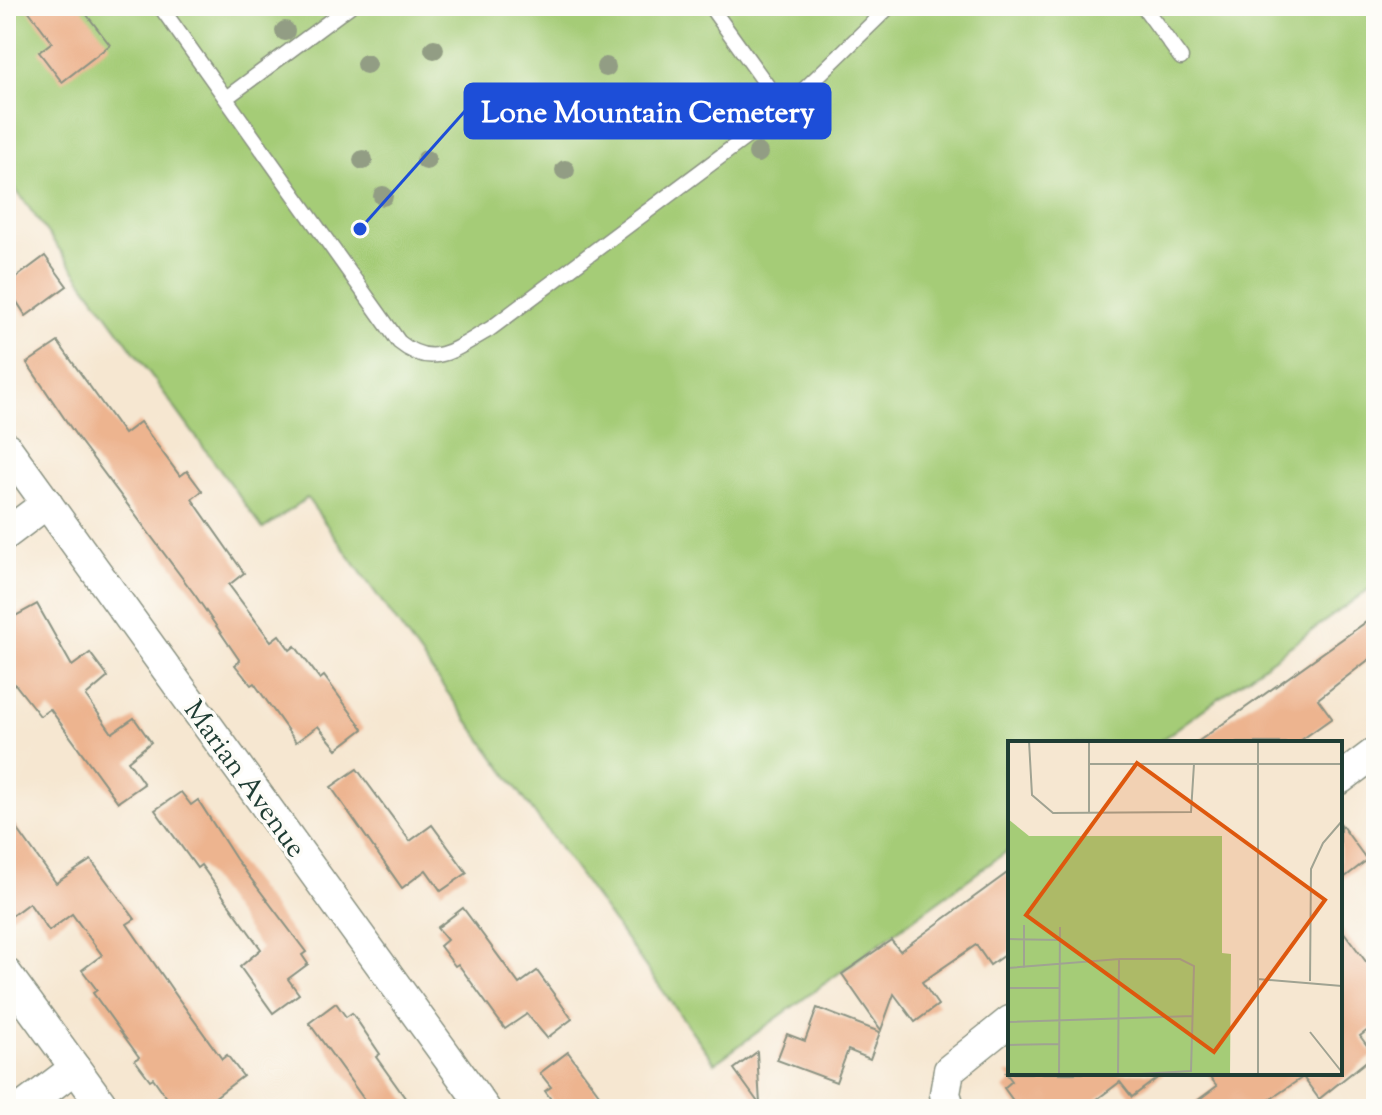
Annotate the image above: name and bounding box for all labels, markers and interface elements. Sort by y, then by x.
callout: Lone Mountain Cemetery [465,84,830,138]
text: Lone Mountain Cemetery [481,93,815,136]
street label: Marian Avenue [173,693,314,867]
inset map [1008,741,1342,1075]

